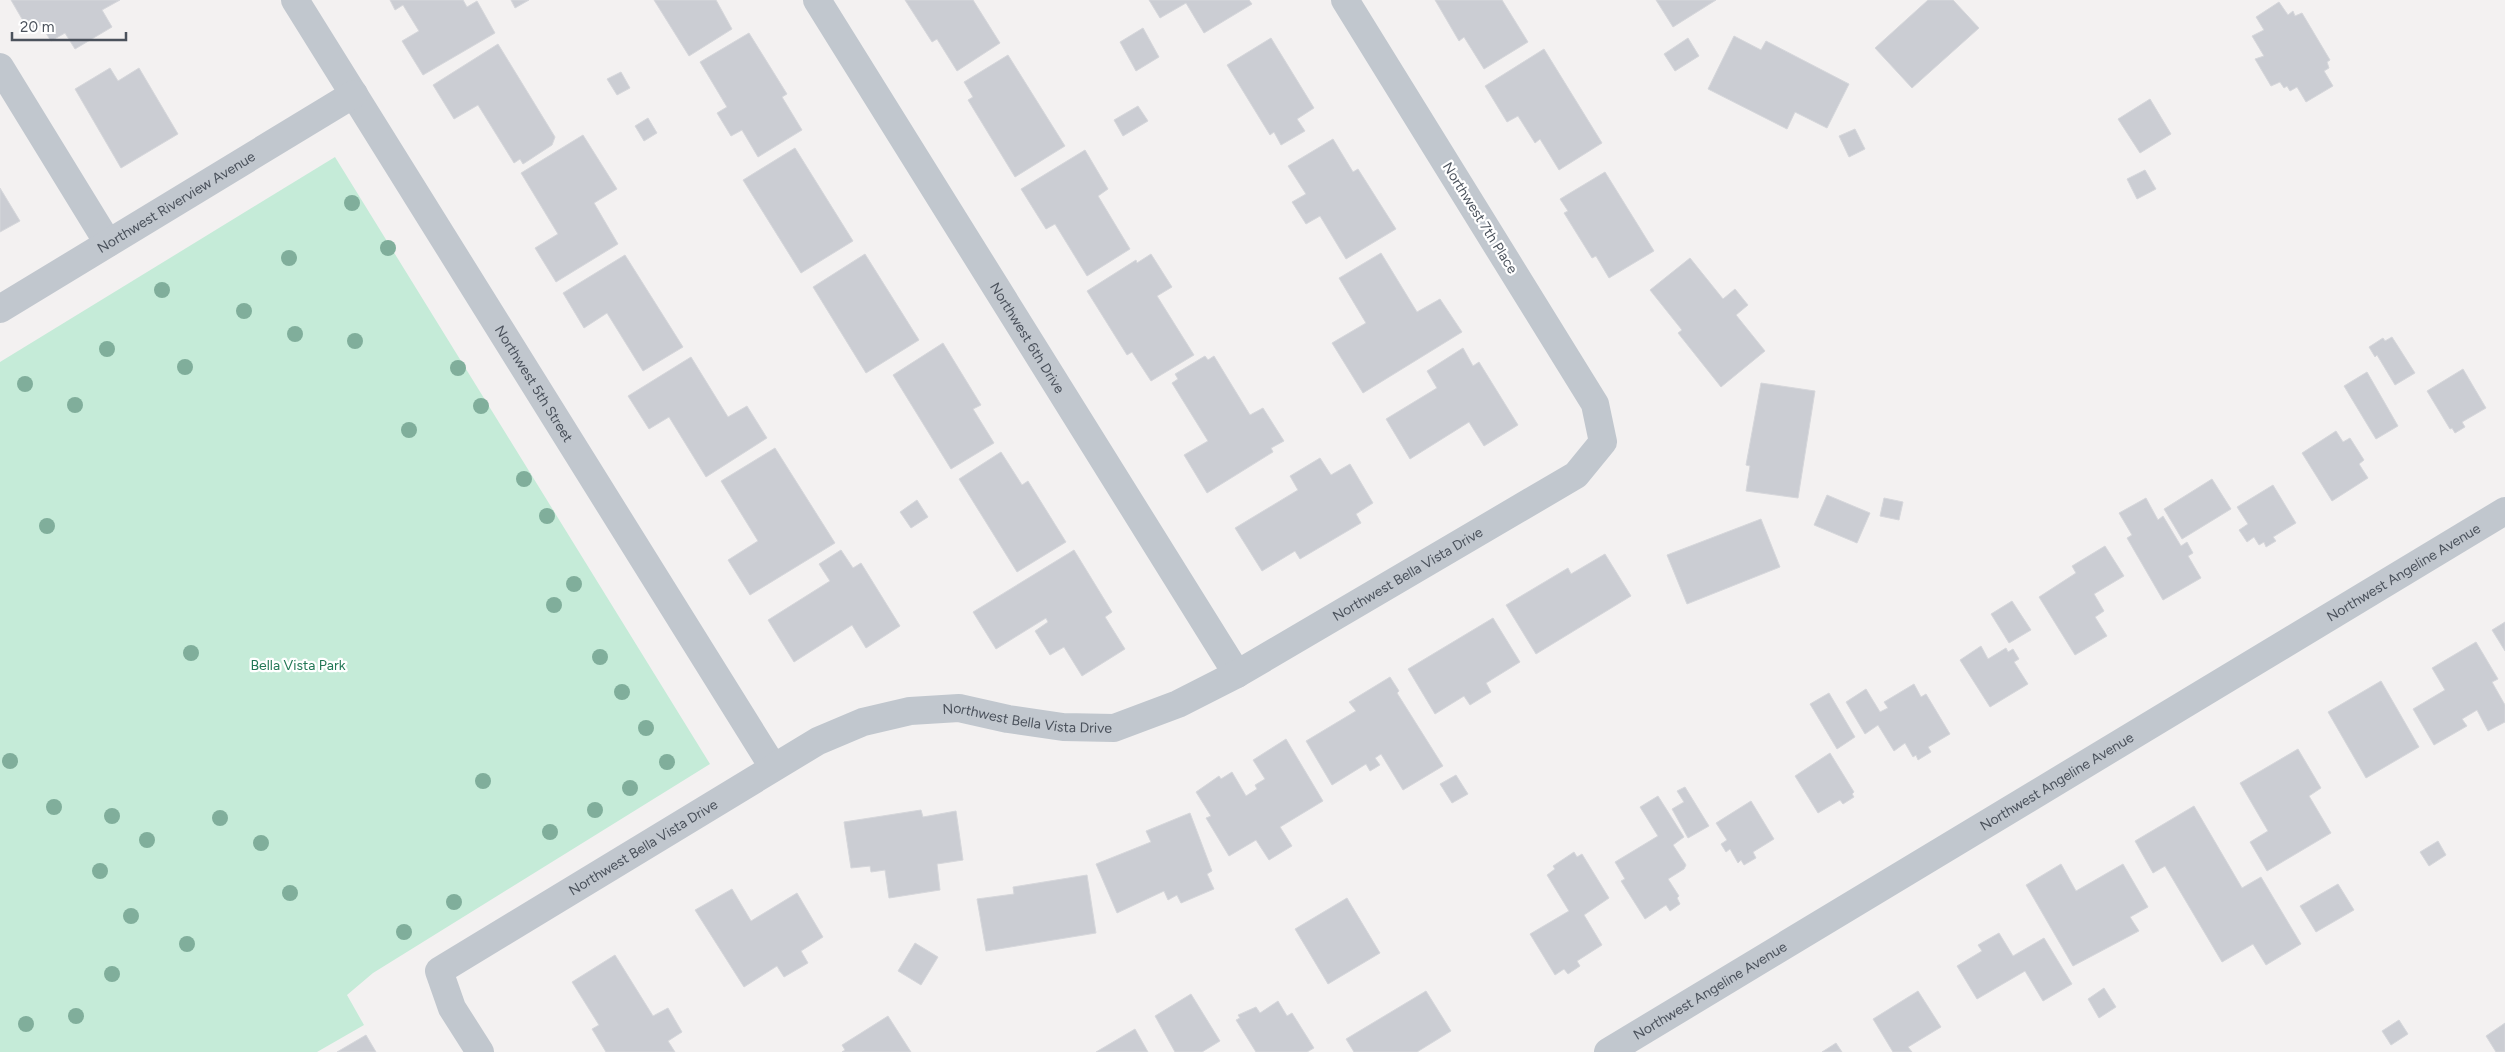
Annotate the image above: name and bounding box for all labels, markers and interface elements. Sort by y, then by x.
scale bar [12,10,126,42]
text: 20 m [20,18,54,36]
street label: Northwest Riverview Avenue [94,147,259,257]
street label: Northwest 7th Place [1439,159,1521,277]
street label: Northwest 6th Drive [987,279,1069,397]
street label: Northwest 5th Street [491,322,577,445]
street label: Northwest Angeline Avenue [2324,519,2484,625]
street label: Northwest Bella Vista Drive [1329,523,1486,625]
park label: Bella Vista Park [251,657,346,674]
street label: Northwest Bella Vista Drive [942,699,1112,736]
street label: Northwest Angeline Avenue [1977,728,2137,834]
street label: Northwest Bella Vista Drive [565,795,721,899]
street label: Northwest Angeline Avenue [1630,938,1790,1043]

